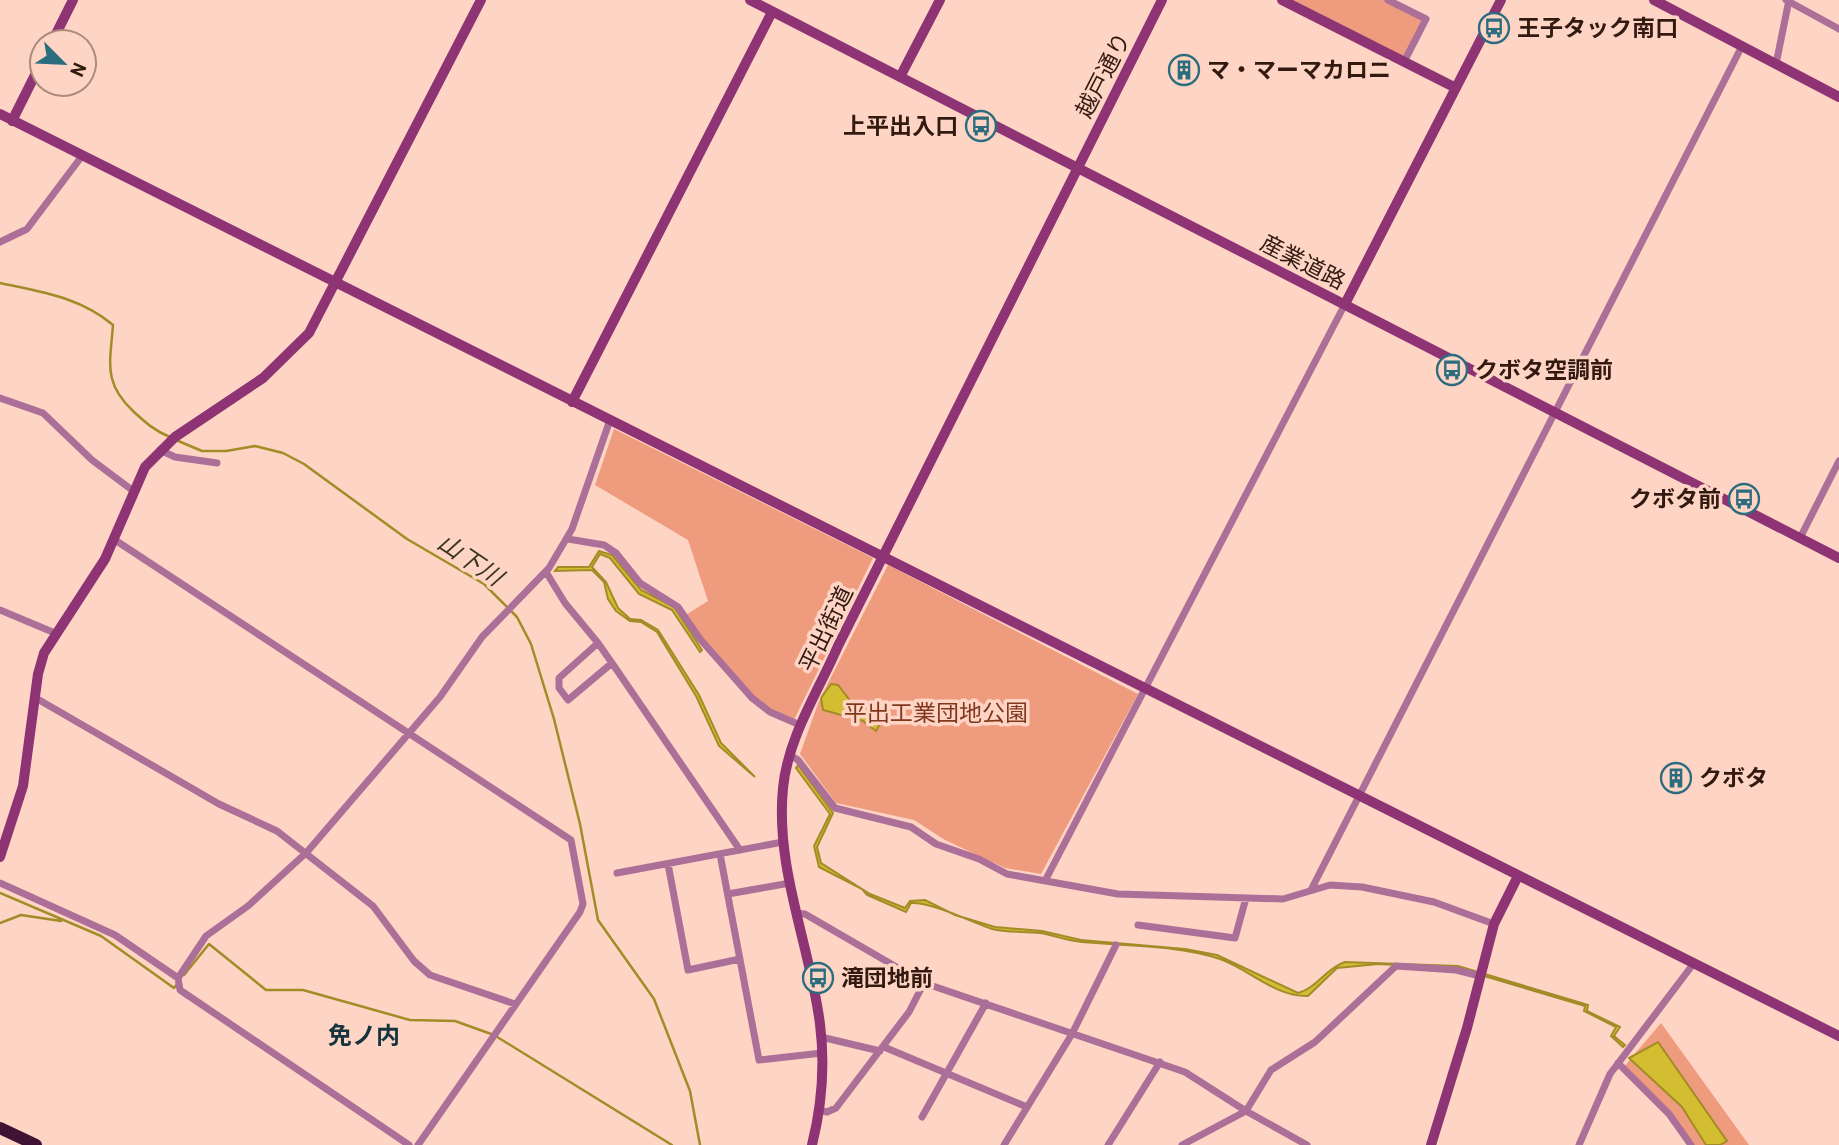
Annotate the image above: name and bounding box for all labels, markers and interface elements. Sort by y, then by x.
bus stop icon: 王子タック南口 [1477,11,1511,45]
place label: 王子タック南口 [1517,13,1678,41]
street label: 越戸通り [1069,27,1135,122]
north arrow [28,28,98,98]
building icon: マ・マーマカロニ [1167,53,1201,87]
place label: マ・マーマカロニ [1207,55,1391,83]
text: N [66,60,92,81]
bus stop icon: 上平出入口 [964,109,998,143]
place label: 上平出入口 [843,111,958,139]
street label: 産業道路 [1256,228,1351,294]
bus stop icon: クボタ空調前 [1435,353,1469,387]
place label: クボタ空調前 [1475,355,1613,383]
bus stop icon: クボタ前 [1727,482,1761,516]
place label: クボタ前 [1629,484,1721,512]
water label: 山下川 [433,527,511,593]
street label: 平出街道 [792,581,858,676]
park label: 平出工業団地公園 [844,698,1028,726]
building icon: クボタ [1659,761,1693,795]
place label: クボタ [1699,763,1768,791]
bus stop icon: 滝団地前 [801,961,835,995]
place label: 滝団地前 [841,963,933,991]
district label: 免ノ内 [328,1020,400,1049]

